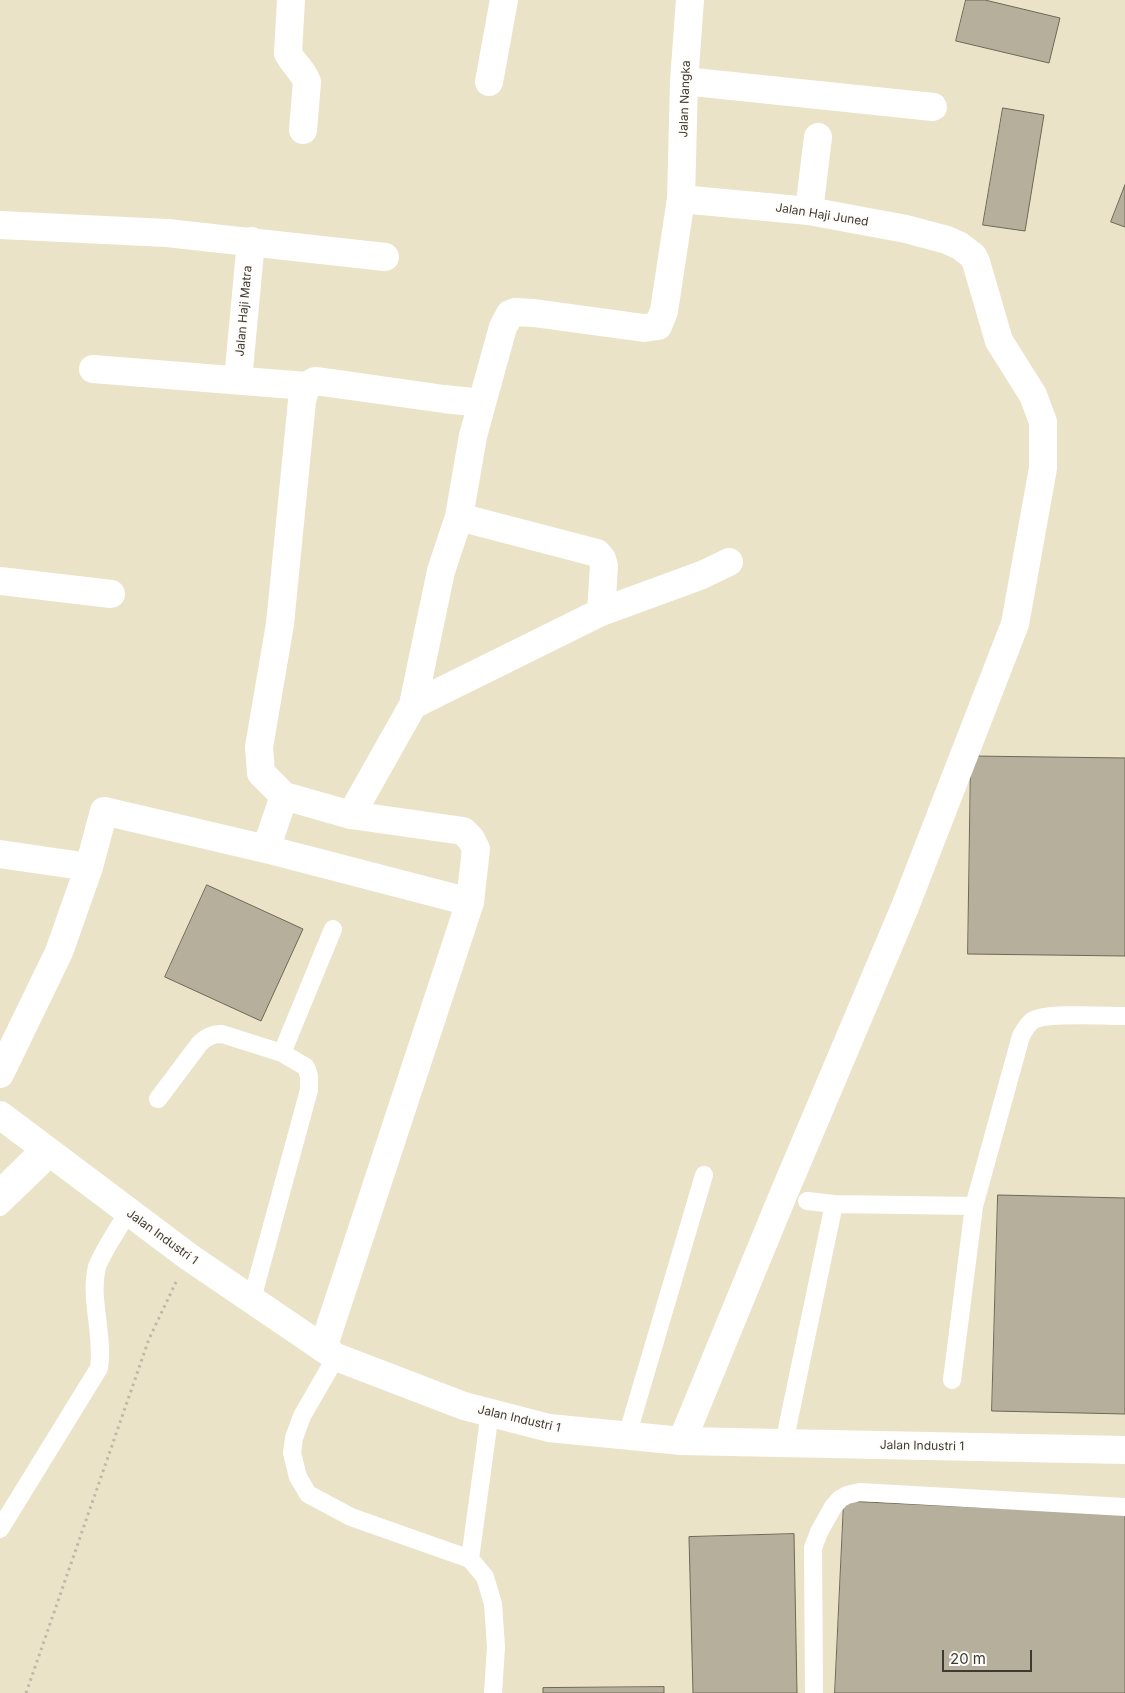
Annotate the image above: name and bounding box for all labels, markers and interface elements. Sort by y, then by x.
street label: Jalan Nangka [676,60,694,138]
street label: Jalan Haji Juned [774,201,870,229]
street label: Jalan Haji Matra [233,265,255,357]
street label: Jalan Industri 1 [124,1206,200,1268]
street label: Jalan Industri 1 [476,1402,562,1436]
street label: Jalan Industri 1 [880,1438,964,1454]
scale bar [945,1640,1035,1672]
text: 20 m [950,1649,986,1668]

